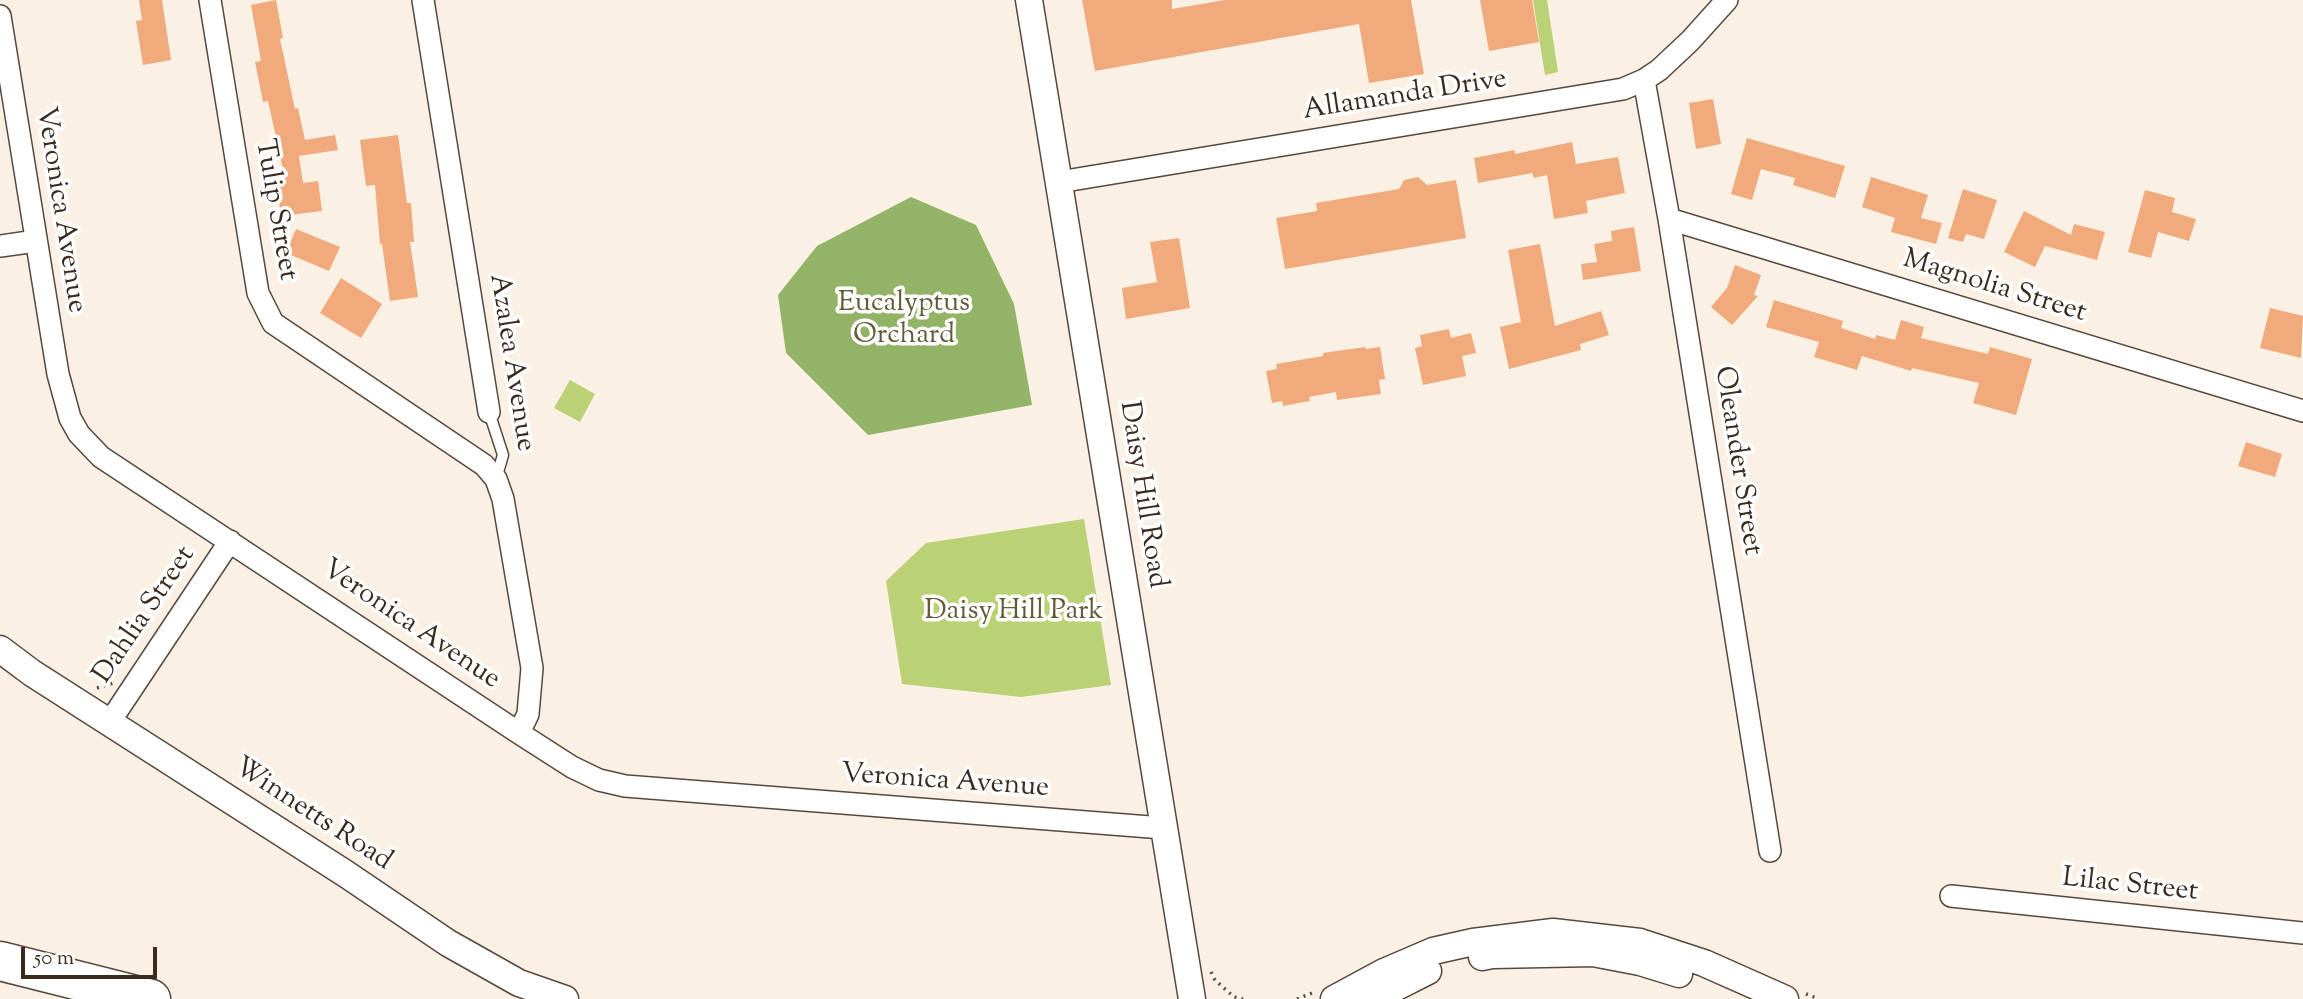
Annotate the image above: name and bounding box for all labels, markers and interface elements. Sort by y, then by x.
street label: Allamanda Drive [1301,64,1509,130]
street label: Veronica Avenue [26,105,92,315]
street label: Tulip Street [245,137,303,283]
street label: Magnolia Street [1898,244,2090,332]
street label: Azalea Avenue [479,272,541,454]
park label: Eucalyptus Orchard [838,288,970,354]
street label: Oleander Street [1704,364,1768,558]
street label: Daisy Hill Road [1110,399,1172,591]
street label: Dahlia Street [88,541,204,691]
street label: Veronica Avenue [314,554,506,698]
park label: Daisy Hill Park [924,596,1104,630]
street label: Winnetts Road [226,752,398,880]
street label: Veronica Avenue [840,759,1050,807]
street label: Lilac Street [2061,863,2199,911]
scale bar [24,932,161,976]
text: 50 m [34,944,74,974]

